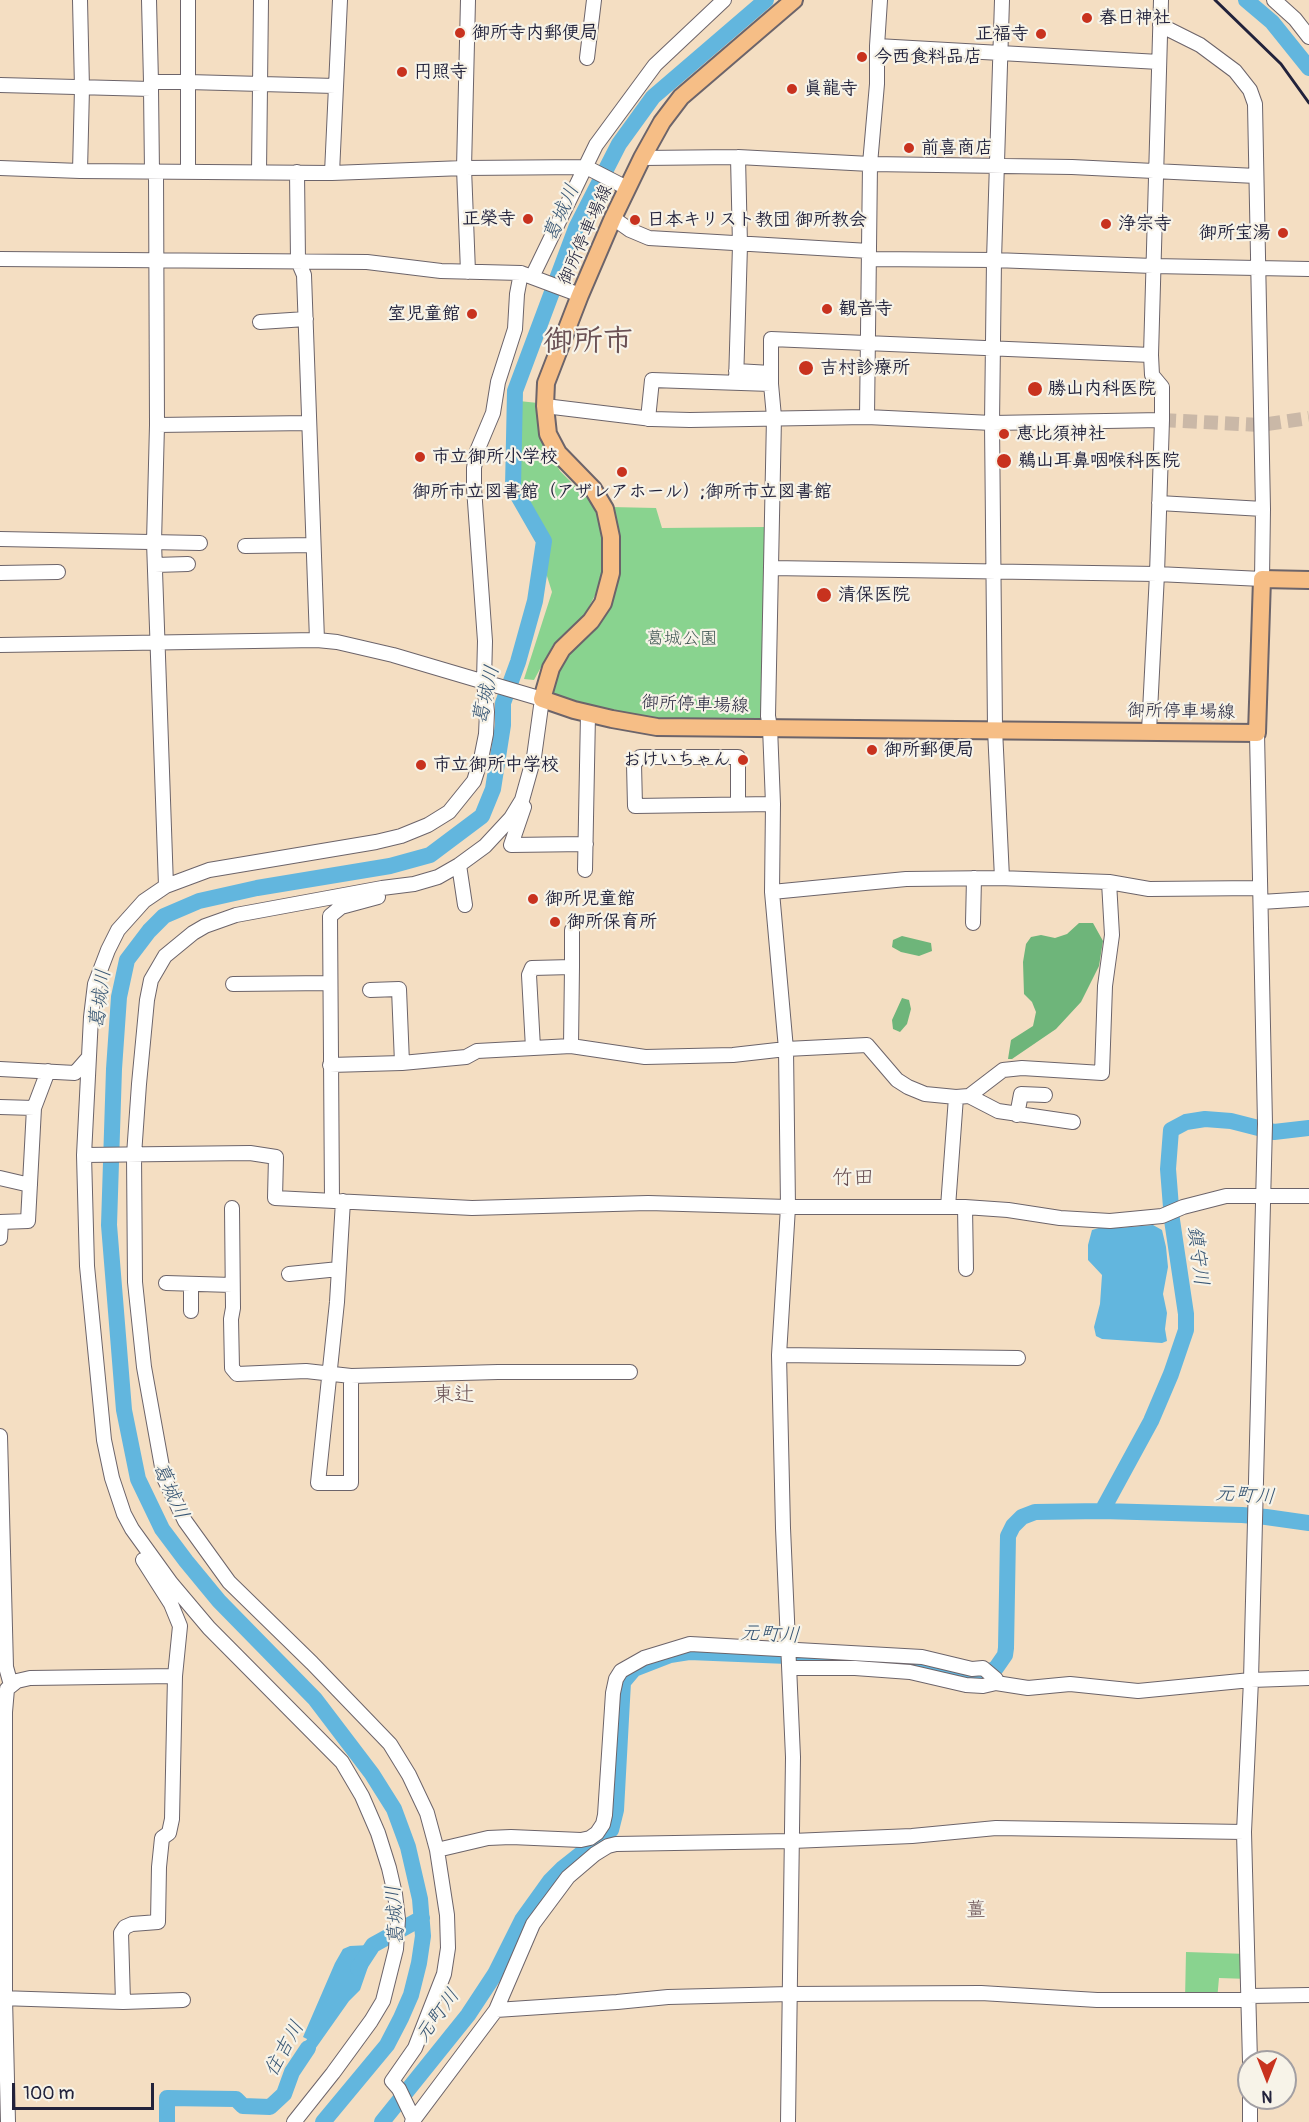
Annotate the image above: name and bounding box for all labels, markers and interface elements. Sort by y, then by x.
place label: 春日神社 [1099,7,1171,29]
marker: 春日神社 [1080,11,1094,25]
place label: 御所寺内郵便局 [472,22,598,44]
place label: 正福寺 [975,23,1029,45]
marker: 御所寺内郵便局 [453,26,467,40]
marker: 正福寺 [1034,27,1048,41]
place label: 今西食料品店 [874,46,982,68]
marker: 今西食料品店 [855,50,869,64]
place label: 円照寺 [414,61,468,83]
marker: 円照寺 [395,65,409,79]
place label: 眞龍寺 [804,78,858,100]
marker: 眞龍寺 [785,82,799,96]
place label: 前喜商店 [921,137,993,159]
marker: 前喜商店 [902,141,916,155]
water label: 葛城川 [539,181,585,245]
street label: 御所停車場線 [554,181,618,289]
place label: 正榮寺 [462,208,516,230]
place label: 日本キリスト教団 御所教会 [647,209,867,231]
marker: 正榮寺 [521,212,535,226]
marker: 日本キリスト教団 御所教会 [628,213,642,227]
place label: 浄宗寺 [1118,213,1172,235]
marker: 浄宗寺 [1099,217,1113,231]
place label: 御所宝湯 [1199,222,1271,244]
marker: 御所宝湯 [1276,226,1290,240]
place label: 観音寺 [839,298,893,320]
marker: 観音寺 [820,302,834,316]
place label: 室児童館 [388,303,460,325]
marker: 室児童館 [465,307,479,321]
district label: 御所市 [543,324,633,360]
place label: 吉村診療所 [820,357,910,379]
marker: 吉村診療所 [797,359,815,377]
place label: 勝山内科医院 [1048,378,1156,400]
marker: 勝山内科医院 [1026,380,1044,398]
place label: 恵比須神社 [1016,423,1106,445]
marker: 恵比須神社 [997,427,1011,441]
place label: 市立御所小学校 [432,446,558,468]
marker: 市立御所小学校 [413,450,427,464]
place label: 鵜山耳鼻咽喉科医院 [1018,450,1180,472]
marker: 鵜山耳鼻咽喉科医院 [995,452,1013,470]
marker: 御所市立図書館（アザレアホール）;御所市立図書館 [615,465,629,479]
place label: 御所市立図書館（アザレアホール）;御所市立図書館 [412,481,832,503]
place label: 清保医院 [838,584,910,606]
marker: 清保医院 [815,586,833,604]
park label: 葛城公園 [646,628,718,650]
water label: 葛城川 [469,663,505,727]
street label: 御所停車場線 [641,692,749,718]
street label: 御所停車場線 [1127,700,1235,724]
place label: 御所郵便局 [884,739,974,761]
marker: 御所郵便局 [865,743,879,757]
place label: おけいちゃん [623,749,731,771]
marker: おけいちゃん [736,753,750,767]
place label: 市立御所中学校 [433,754,559,776]
marker: 市立御所中学校 [414,758,428,772]
place label: 御所児童館 [545,888,635,910]
marker: 御所児童館 [526,892,540,906]
place label: 御所保育所 [567,911,657,933]
marker: 御所保育所 [548,915,562,929]
water label: 葛城川 [85,968,117,1030]
district label: 竹田 [832,1166,874,1192]
water label: 鎮守川 [1181,1225,1213,1287]
district label: 東辻 [433,1383,475,1409]
water label: 葛城川 [147,1459,193,1523]
water label: 元町川 [1214,1482,1276,1510]
water label: 元町川 [739,1621,801,1649]
water label: 葛城川 [382,1884,410,1946]
district label: 薑 [966,1899,986,1923]
water label: 元町川 [411,1985,465,2047]
water label: 住吉川 [260,2017,310,2081]
north arrow [1237,2050,1297,2110]
scale bar [15,2071,158,2109]
text: 100 m [23,2082,75,2105]
text: N [1262,2086,1272,2106]

